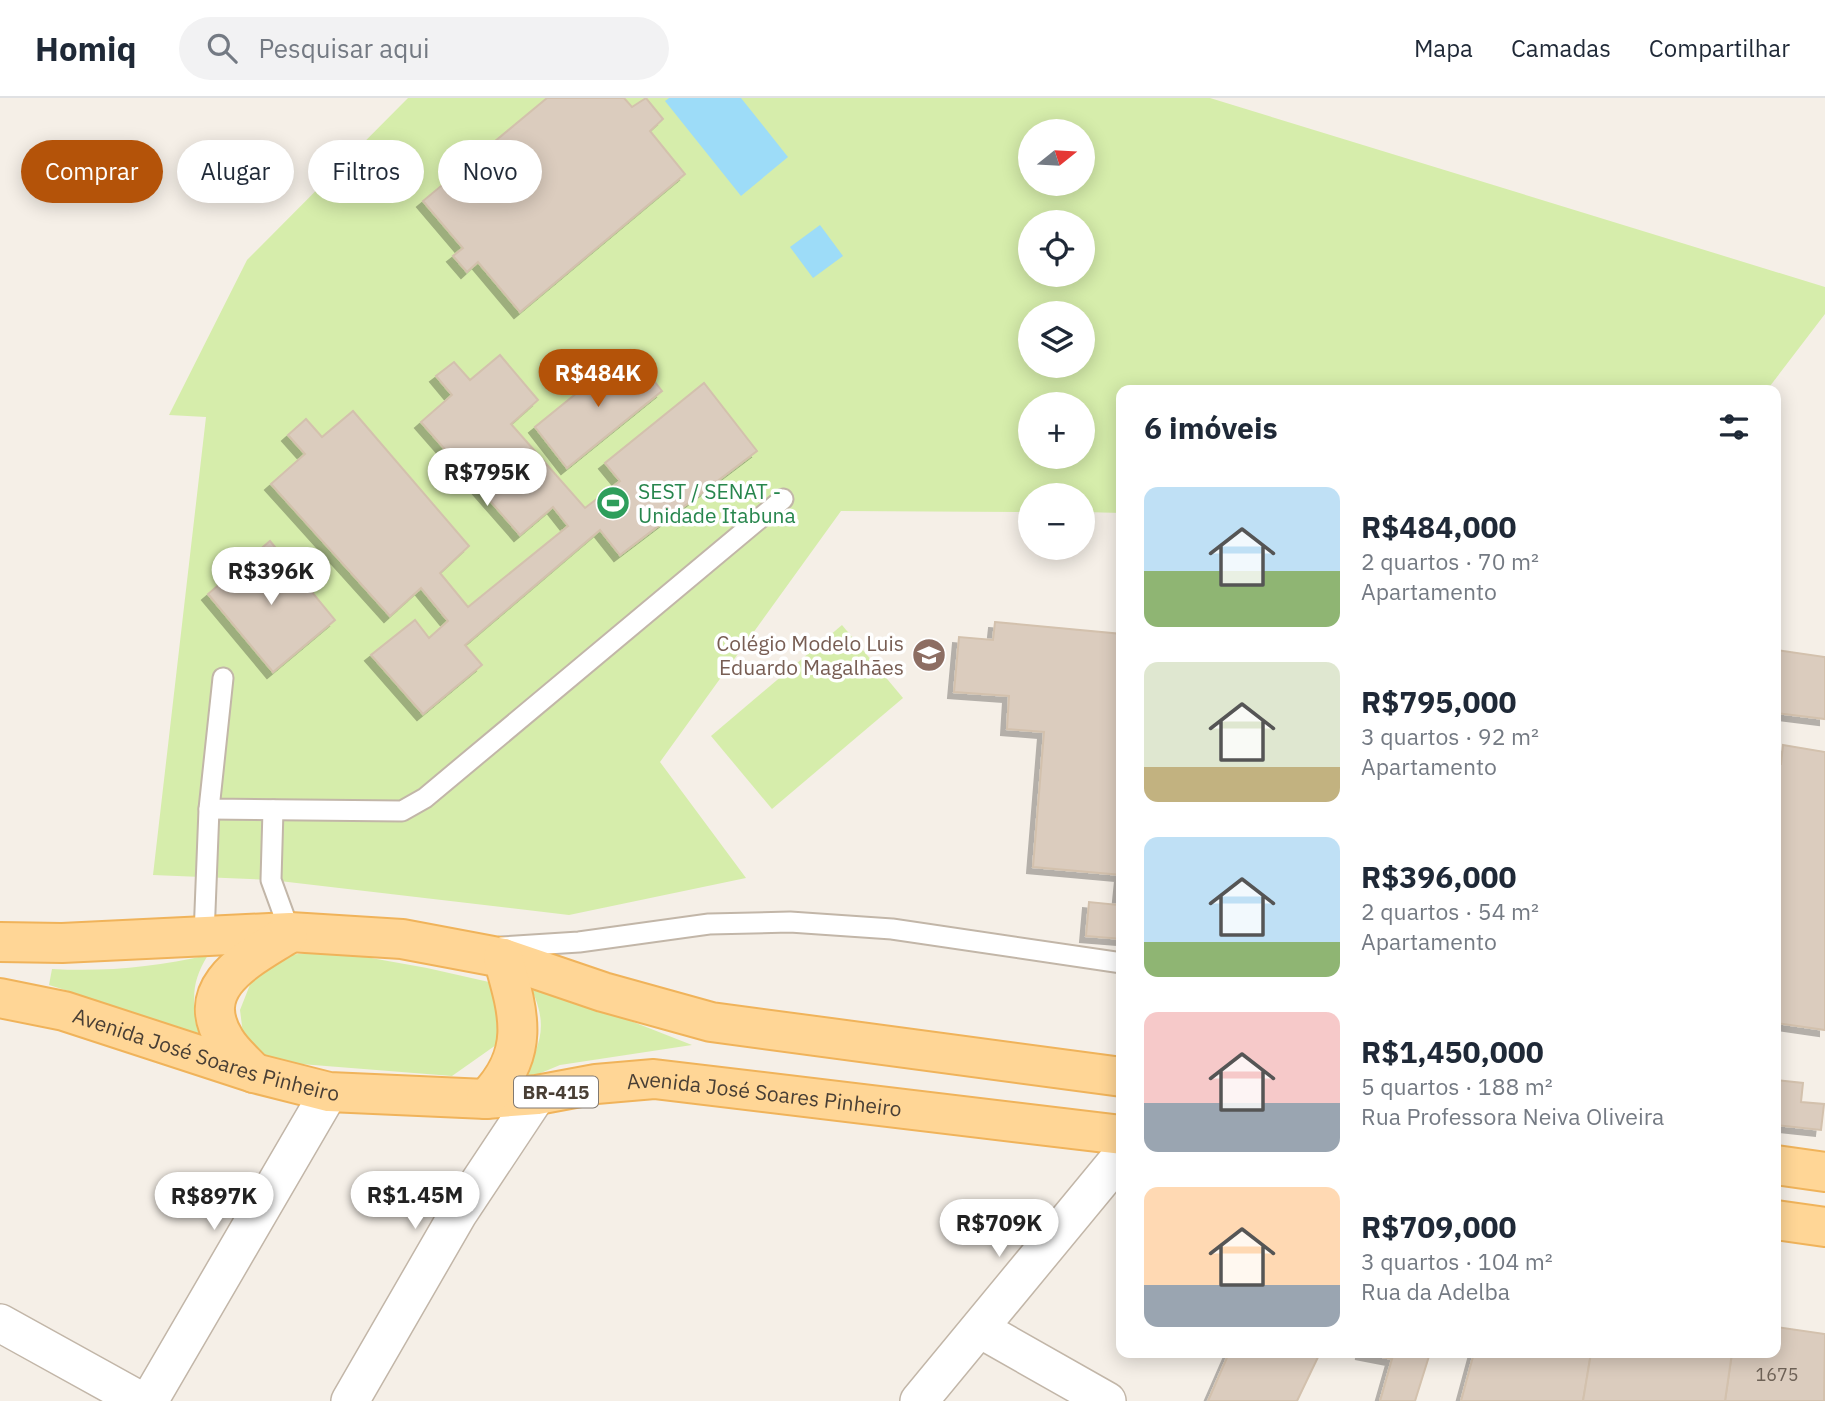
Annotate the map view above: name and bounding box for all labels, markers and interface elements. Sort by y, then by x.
search box [179,17,669,80]
text: Homiq [35,27,137,70]
icon: search [203,29,241,67]
text: Pesquisar aqui [259,31,430,65]
text: Mapa [1414,32,1473,64]
text: Camadas [1511,32,1611,64]
text: Compartilhar [1649,32,1790,64]
north arrow [1018,119,1096,196]
map controls [1018,119,1095,560]
chip: Comprar [21,140,163,203]
chip: Alugar [177,140,294,203]
chip: Filtros [308,140,424,203]
chip: Novo [438,140,542,203]
button: locate [1018,210,1095,287]
button: layers [1018,301,1095,378]
pin: R$484K [541,350,655,409]
text: R$484K [555,357,641,387]
button: + [1018,392,1095,469]
text: 6 imóveis [1144,408,1278,447]
icon: filters [1715,408,1753,446]
pin: R$795K [430,448,544,508]
text: R$795K [444,456,530,486]
place label: SEST / SENAT - Unidade Itabuna [638,477,796,529]
button: − [1018,483,1095,560]
sports icon: SEST / SENAT - Unidade Itabuna [594,484,632,522]
text: R$484,000 [1361,507,1517,546]
icon: home [1200,515,1284,599]
text: 2 quartos · 70 m² [1361,546,1539,576]
pin: R$396K [214,547,328,607]
text: R$396K [228,555,314,585]
text: Apartamento [1361,576,1497,606]
place label: Colégio Modelo Luis Eduardo Magalhães [716,629,904,681]
school or university icon: Colégio Modelo Luis Eduardo Magalhães [910,636,948,674]
text: R$795,000 [1361,682,1517,721]
icon: home [1200,690,1284,774]
text: 3 quartos · 92 m² [1361,721,1539,751]
text: Apartamento [1361,751,1497,781]
text: R$396,000 [1361,857,1517,896]
icon: home [1200,865,1284,949]
text: 2 quartos · 54 m² [1361,896,1539,926]
text: Apartamento [1361,926,1497,956]
street label: Avenida José Soares Pinheiro [69,1001,340,1106]
text: R$1,450,000 [1361,1032,1544,1071]
icon: home [1200,1040,1284,1124]
street label: Avenida José Soares Pinheiro [625,1065,903,1123]
text: 5 quartos · 188 m² [1361,1071,1553,1101]
road number: BR-415 [514,1076,598,1108]
text: Rua Professora Neiva Oliveira [1361,1101,1664,1131]
pin: R$897K [157,1172,271,1232]
pin: R$1.45M [350,1172,480,1231]
text: R$1.45M [367,1179,463,1209]
text: R$897K [171,1180,257,1210]
pin: R$709K [942,1200,1056,1259]
text: R$709K [956,1207,1042,1237]
text: R$709,000 [1361,1207,1517,1246]
icon: home [1200,1215,1284,1299]
text: 3 quartos · 104 m² [1361,1246,1553,1276]
text: Rua da Adelba [1361,1276,1510,1306]
house number: 1675 [1755,1363,1799,1386]

